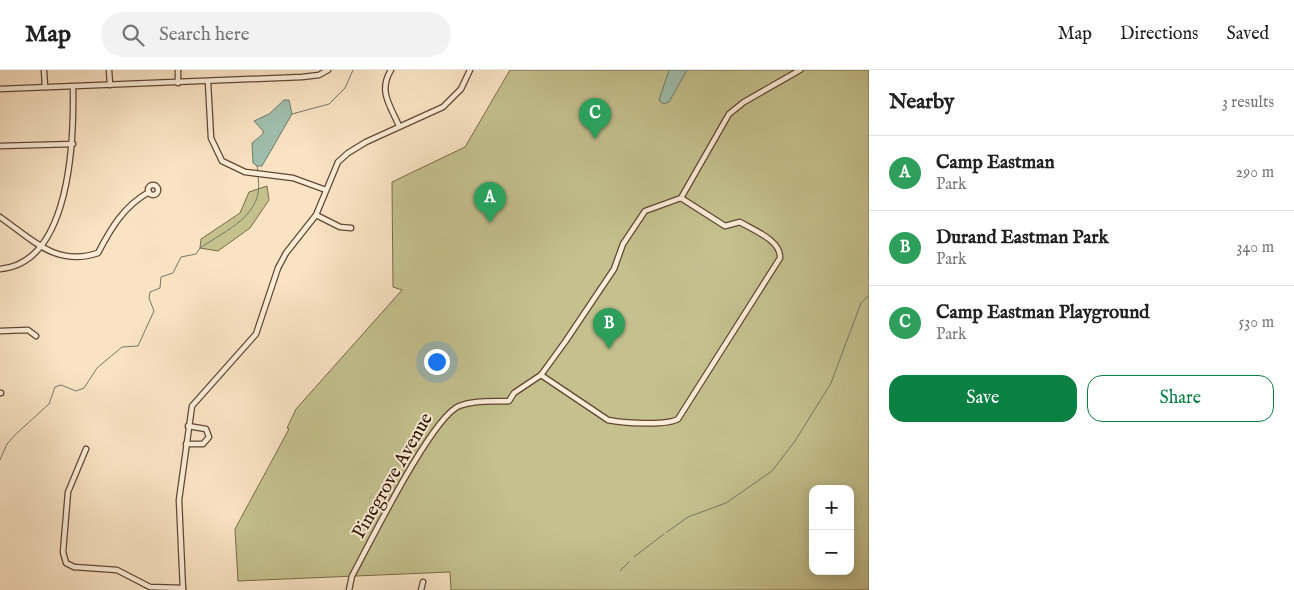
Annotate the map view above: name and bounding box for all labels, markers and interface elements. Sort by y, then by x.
search box [101,12,451,57]
text: Map [25,19,71,50]
icon: search [119,21,147,49]
text: Search here [159,23,250,47]
text: Map [1058,23,1092,46]
text: Directions [1120,23,1198,46]
text: Saved [1226,23,1269,46]
text: Nearby [889,89,954,116]
text: 3 results [1222,93,1274,113]
pin: C [579,98,611,139]
text: Camp Eastman [936,151,1055,175]
text: A [900,163,910,183]
text: 290 m [1236,163,1274,183]
text: Park [936,175,966,195]
pin: A [474,182,506,223]
text: Durand Eastman Park [936,226,1109,250]
text: B [900,238,910,258]
text: 340 m [1236,238,1274,258]
text: Park [936,250,966,270]
text: Camp Eastman Playground [936,301,1149,325]
pin: B [593,308,625,349]
text: C [899,313,911,333]
text: 530 m [1239,313,1274,333]
text: Park [936,325,966,345]
your location [424,349,450,375]
button: Save [889,375,1077,422]
button: Share [1087,375,1274,422]
street label: Pinegrove Avenue [347,408,439,543]
map controls [809,485,854,575]
button: + [809,485,854,530]
button: − [809,530,854,575]

